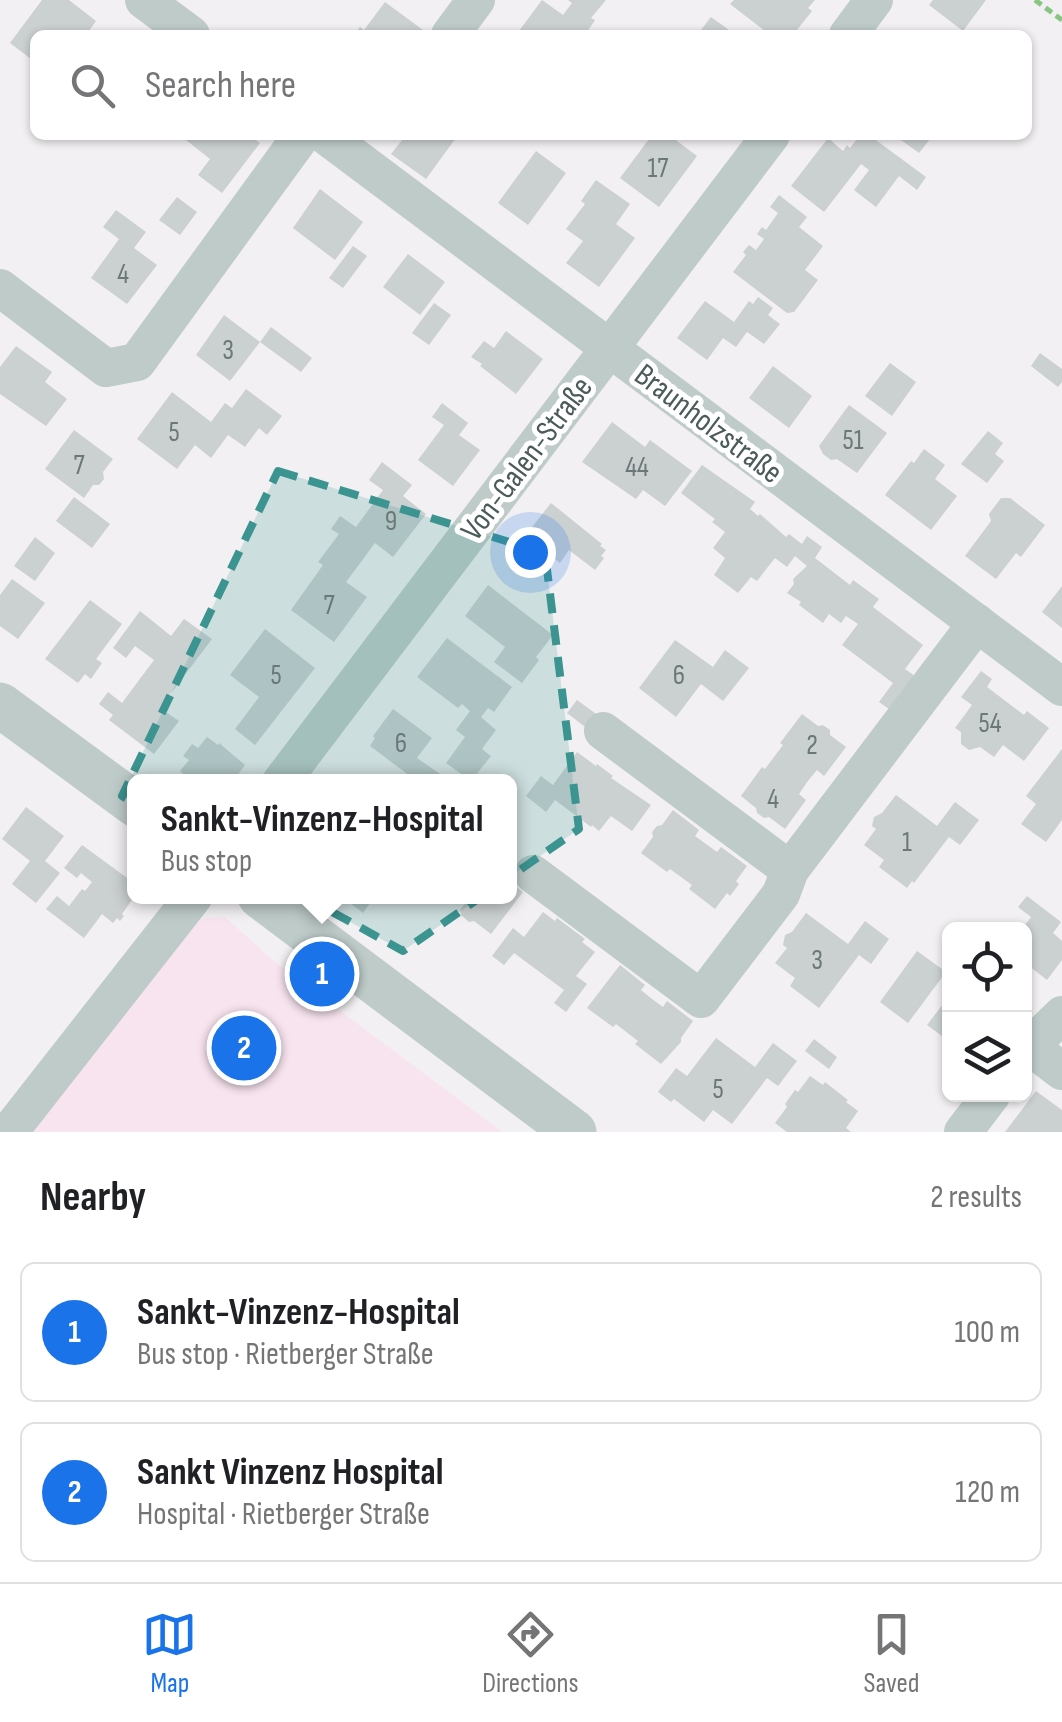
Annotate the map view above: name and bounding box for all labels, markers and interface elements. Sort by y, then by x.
search box [30,30,1032,140]
icon: search [65,58,120,113]
text: Search here [145,63,296,108]
house number: 17 [648,152,668,185]
house number: 4 [117,258,129,291]
house number: 3 [222,334,234,367]
street label: Braunholzstraße [626,356,790,493]
street label: Von-Galen-Straße [453,369,601,549]
house number: 5 [168,416,180,449]
house number: 51 [842,424,864,457]
house number: 7 [73,449,85,482]
house number: 44 [625,451,649,484]
house number: 9 [385,505,397,538]
your location [505,527,556,578]
house number: 7 [323,589,335,622]
house number: 5 [270,659,282,692]
house number: 6 [673,659,685,692]
house number: 54 [978,707,1002,740]
house number: 6 [395,727,407,760]
house number: 2 [806,729,818,762]
popup [127,774,517,904]
house number: 4 [767,783,779,816]
text: Sankt-Vinzenz-Hospital [161,797,483,842]
house number: 1 [902,826,912,859]
text: Bus stop [161,842,252,881]
map controls [942,922,1032,1102]
button: locate [942,922,1032,1012]
pin: 1 [290,936,354,1012]
house number: 3 [811,944,823,977]
pin: 2 [212,1010,276,1086]
button: layers [942,1012,1032,1102]
house number: 5 [712,1073,724,1106]
text: Nearby [40,1172,146,1223]
text: 2 results [930,1178,1022,1217]
text: Sankt-Vinzenz-Hospital [137,1290,460,1335]
text: 1 [68,1313,81,1352]
text: 100 m [955,1313,1020,1352]
text: Bus stop · Rietberger Straße [137,1335,434,1374]
text: Sankt Vinzenz Hospital [137,1450,444,1495]
text: 2 [67,1473,82,1512]
text: 120 m [955,1473,1020,1512]
text: Hospital · Rietberger Straße [137,1495,430,1534]
tab: Map [142,1607,197,1700]
tab: Directions [482,1607,579,1700]
tab: Saved [863,1607,920,1700]

